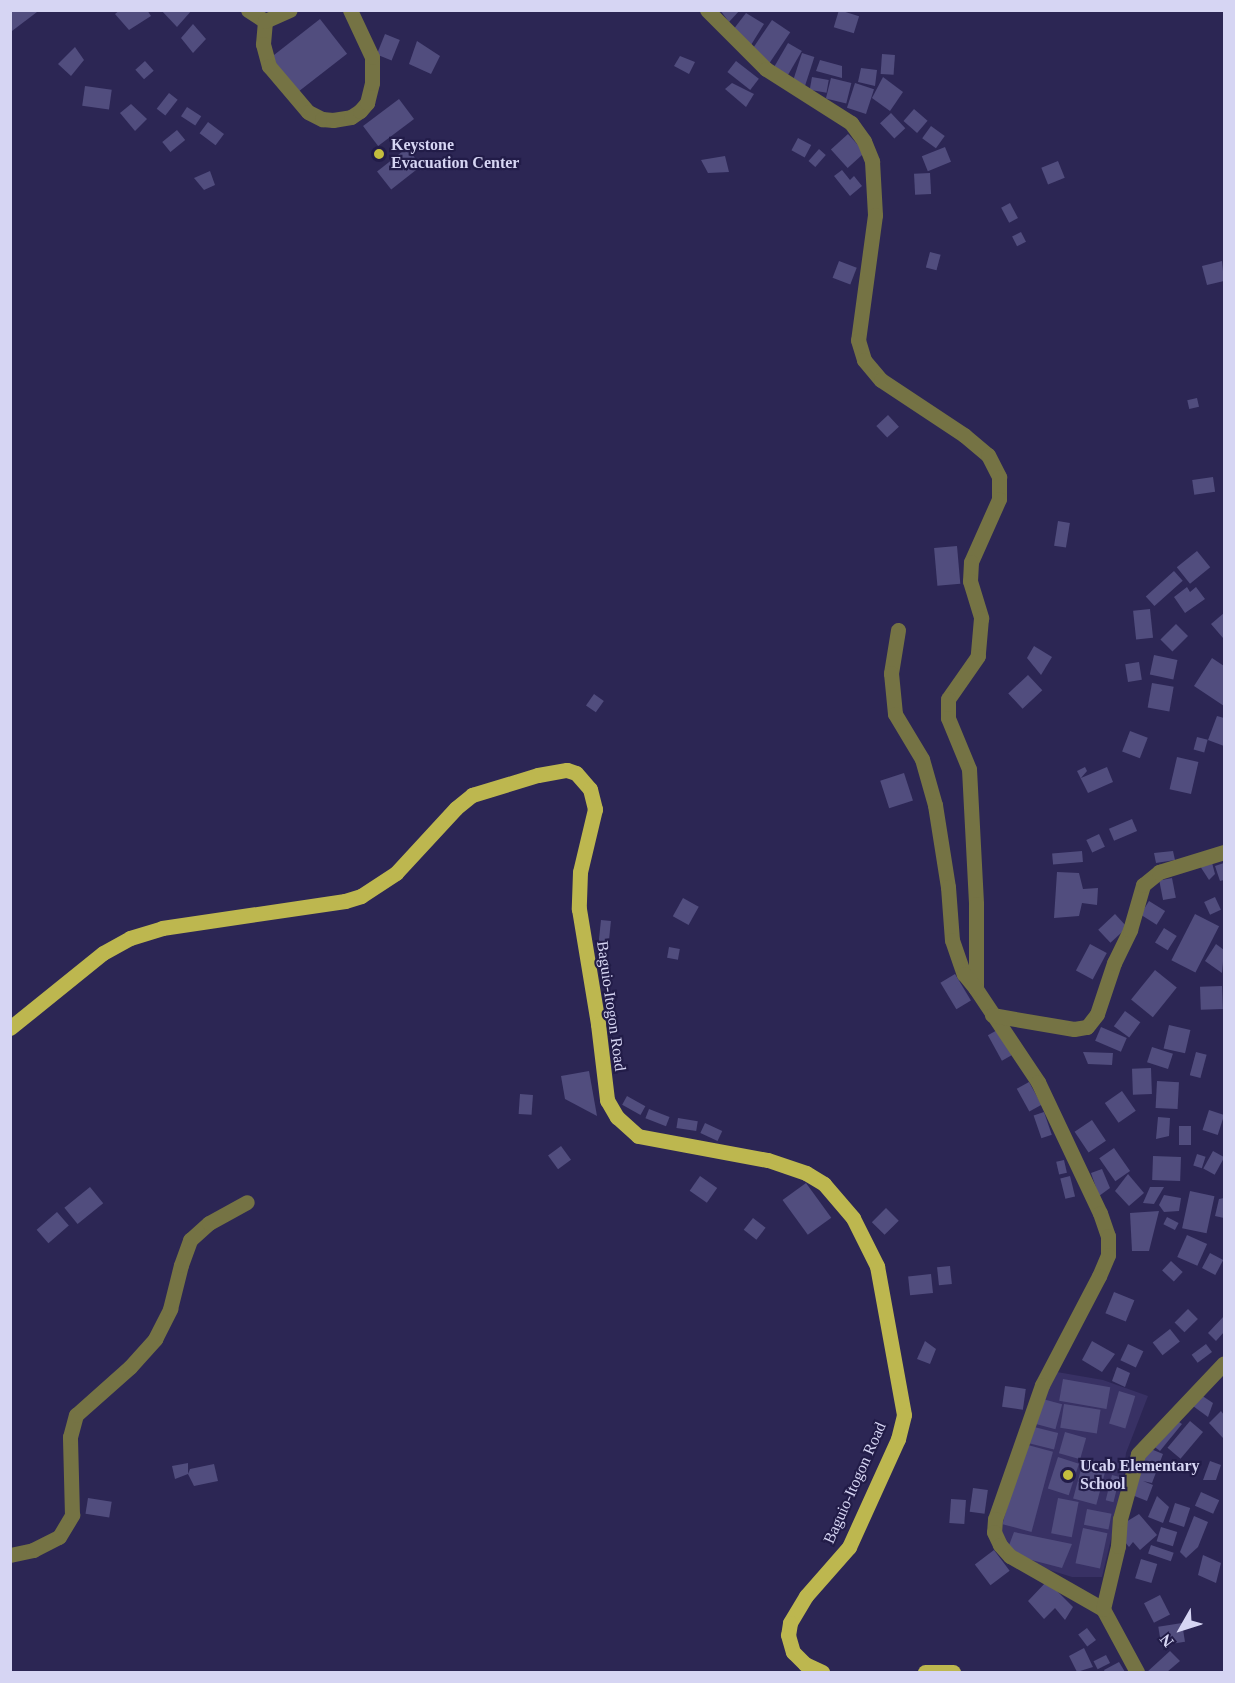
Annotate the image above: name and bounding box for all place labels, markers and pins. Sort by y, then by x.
place label: Keystone Evacuation Center [391,135,519,173]
marker: Keystone Evacuation Center [372,147,386,161]
place label: Ucab Elementary School [1080,1456,1200,1494]
marker: Ucab Elementary School [1061,1468,1075,1482]

